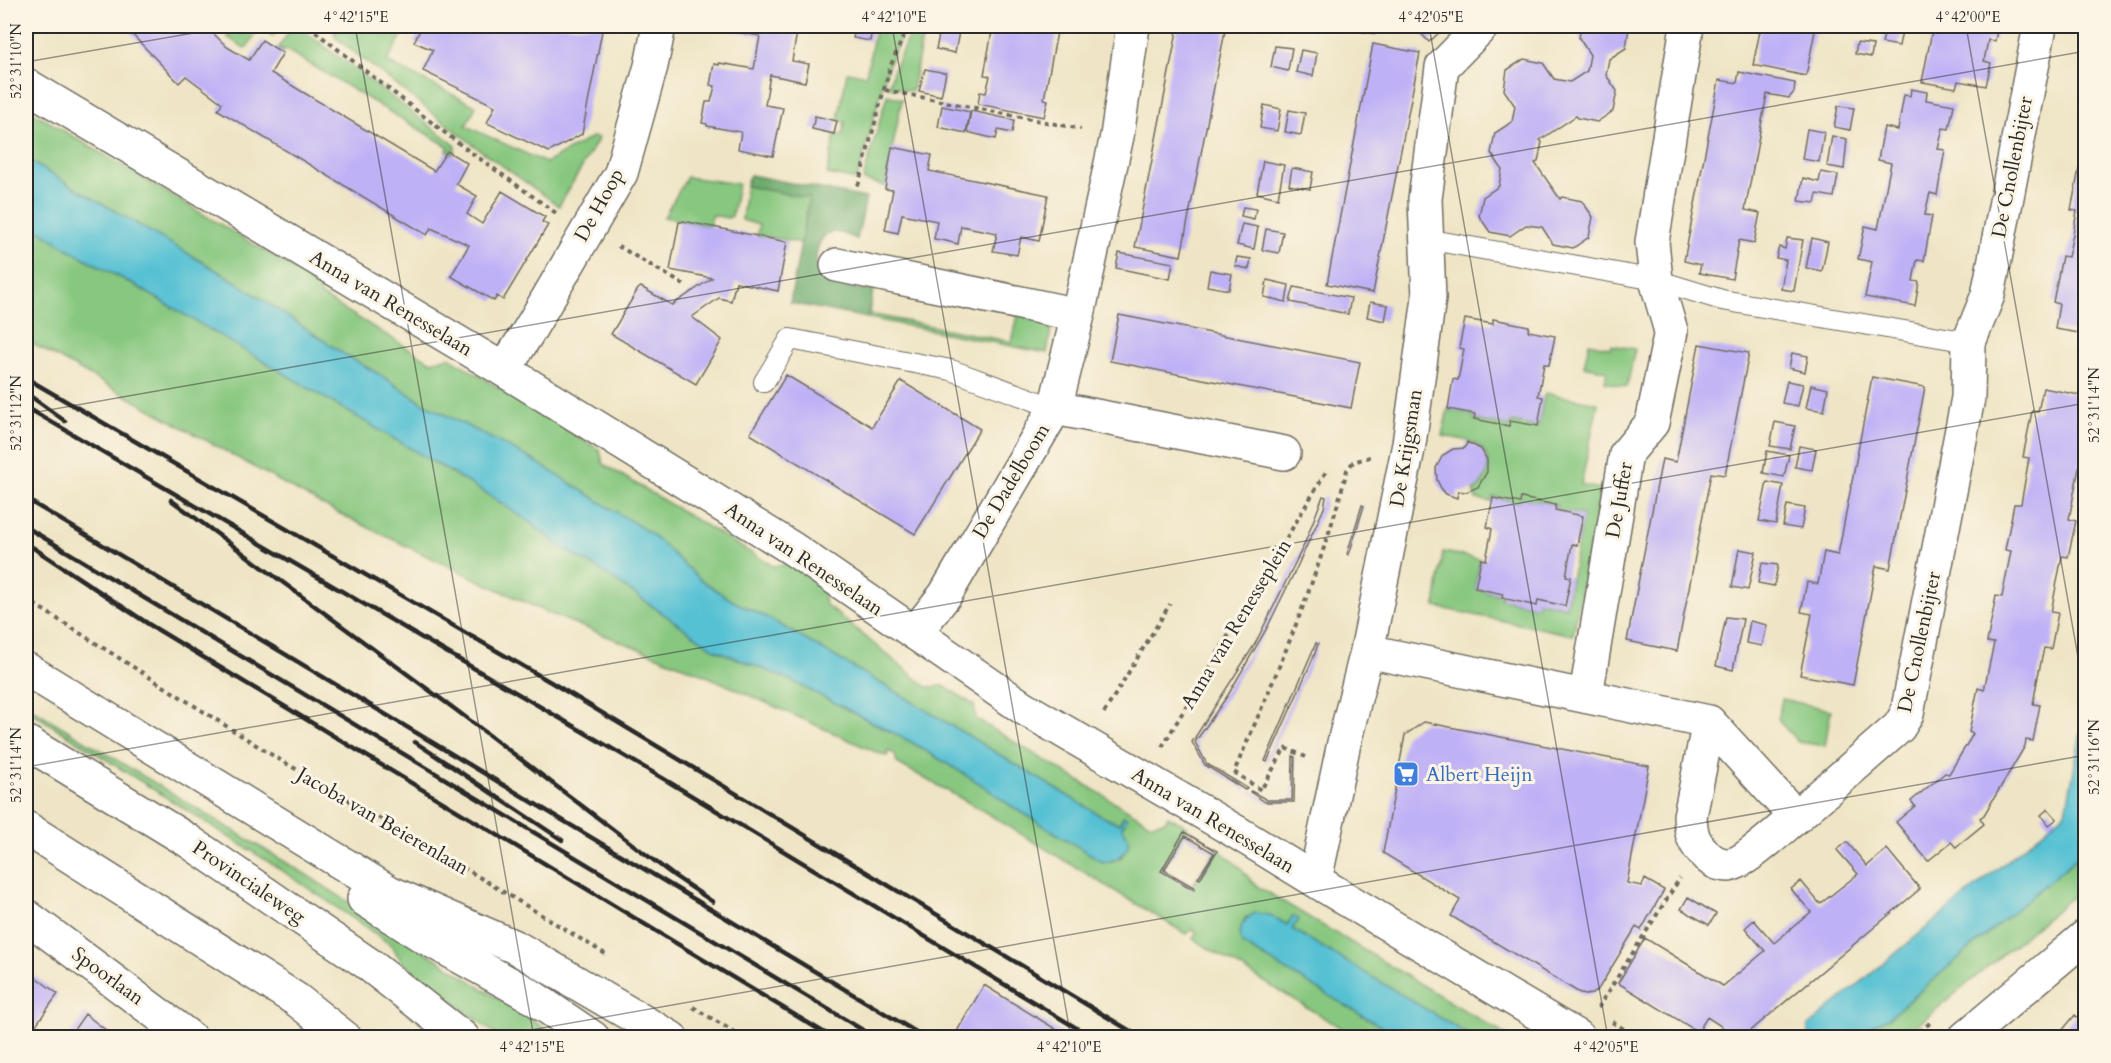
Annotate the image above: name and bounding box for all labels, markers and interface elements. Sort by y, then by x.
text: 4°42'15"E [324,7,388,27]
text: 4°42'10"E [862,7,926,27]
text: 4°42'05"E [1399,7,1463,27]
text: 4°42'00"E [1936,7,2000,27]
text: 52°31'10"N [6,23,26,99]
street label: De Cnollenbijter [1985,93,2039,240]
street label: De Hoop [568,164,630,246]
street label: Anna van Renesselaan [304,244,478,363]
text: 52°31'14"N [2084,367,2104,443]
text: 52°31'12"N [6,375,26,451]
street label: De Krijgsman [1383,387,1429,509]
street label: De Dadelboom [966,418,1056,544]
street label: De Juffer [1599,459,1639,540]
street label: Anna van Renesselaan [719,496,889,623]
street label: Anna van Renesseplein [1174,533,1298,714]
street label: De Cnollenbijter [1891,568,1947,715]
text: 52°31'16"N [2084,719,2104,795]
text: 52°31'14"N [6,727,26,803]
street label: Jacoba van Beierenlaan [289,759,474,882]
supermarket icon: Albert Heijn [1391,759,1421,789]
street label: Anna van Renesselaan [1126,761,1300,880]
place label: Albert Heijn [1426,761,1533,788]
street label: Provincialeweg [187,834,311,930]
street label: Spoorlaan [66,941,150,1012]
text: 4°42'15"E [500,1037,564,1057]
text: 4°42'10"E [1037,1037,1101,1057]
text: 4°42'05"E [1574,1037,1638,1057]

